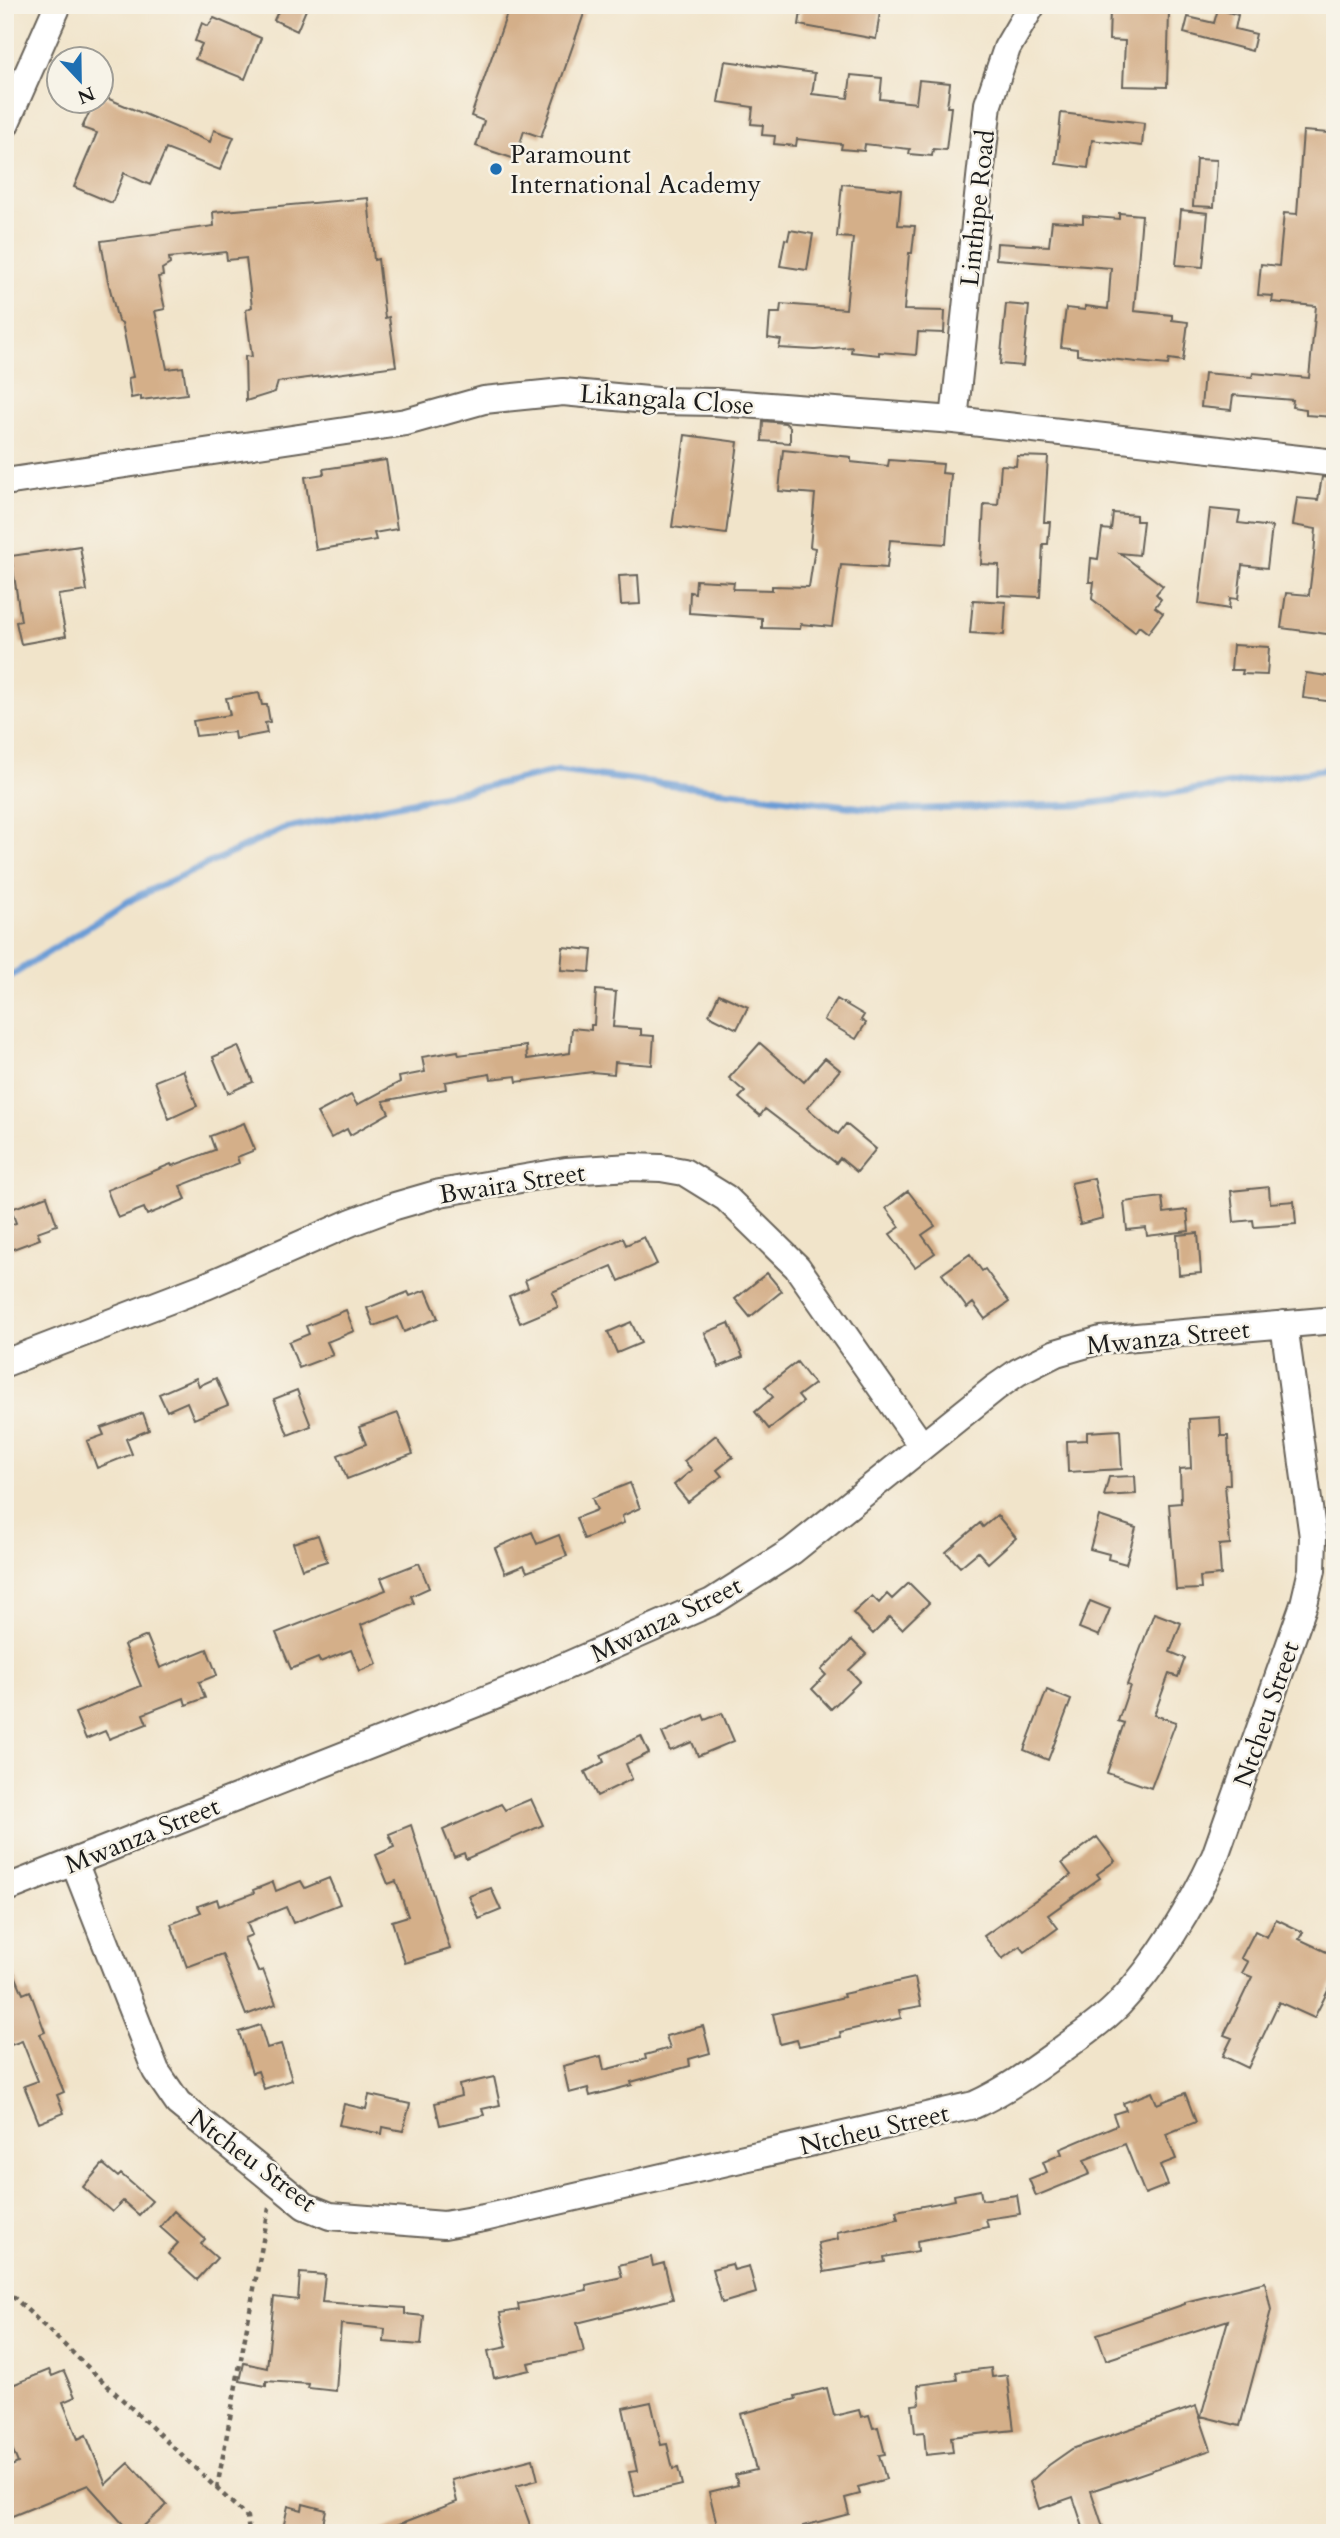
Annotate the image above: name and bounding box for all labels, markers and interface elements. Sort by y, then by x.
north arrow [46,46,116,116]
text: N [73,80,99,110]
street label: Linthipe Road [952,128,1003,288]
place label: Paramount International Academy [510,137,762,202]
marker: Paramount International Academy [488,161,504,177]
street label: Likangala Close [579,376,755,423]
street label: Bwaira Street [437,1155,588,1212]
street label: Mwanza Street [1085,1312,1251,1363]
street label: Mwanza Street [585,1568,747,1671]
street label: Ntcheu Street [1225,1637,1308,1792]
street label: Mwanza Street [60,1789,225,1882]
street label: Ntcheu Street [796,2095,952,2164]
street label: Ntcheu Street [181,2101,324,2220]

